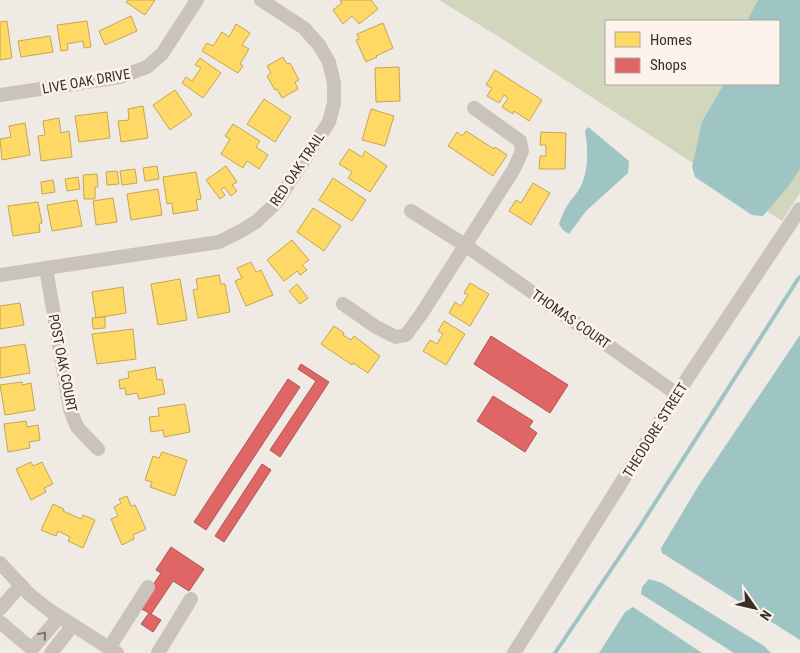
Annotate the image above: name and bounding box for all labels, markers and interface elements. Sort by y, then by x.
legend [605,20,780,85]
text: Homes [650,31,692,49]
text: Shops [650,56,687,74]
street label: LIVE OAK DRIVE [41,65,131,97]
street label: RED OAK TRAIL [266,129,328,209]
street label: THOMAS COURT [529,286,613,352]
street label: POST OAK COURT [46,313,80,413]
street label: THEODORE STREET [619,380,691,480]
north arrow [730,583,780,633]
text: N [757,607,775,623]
one-way arrow [37,632,46,641]

